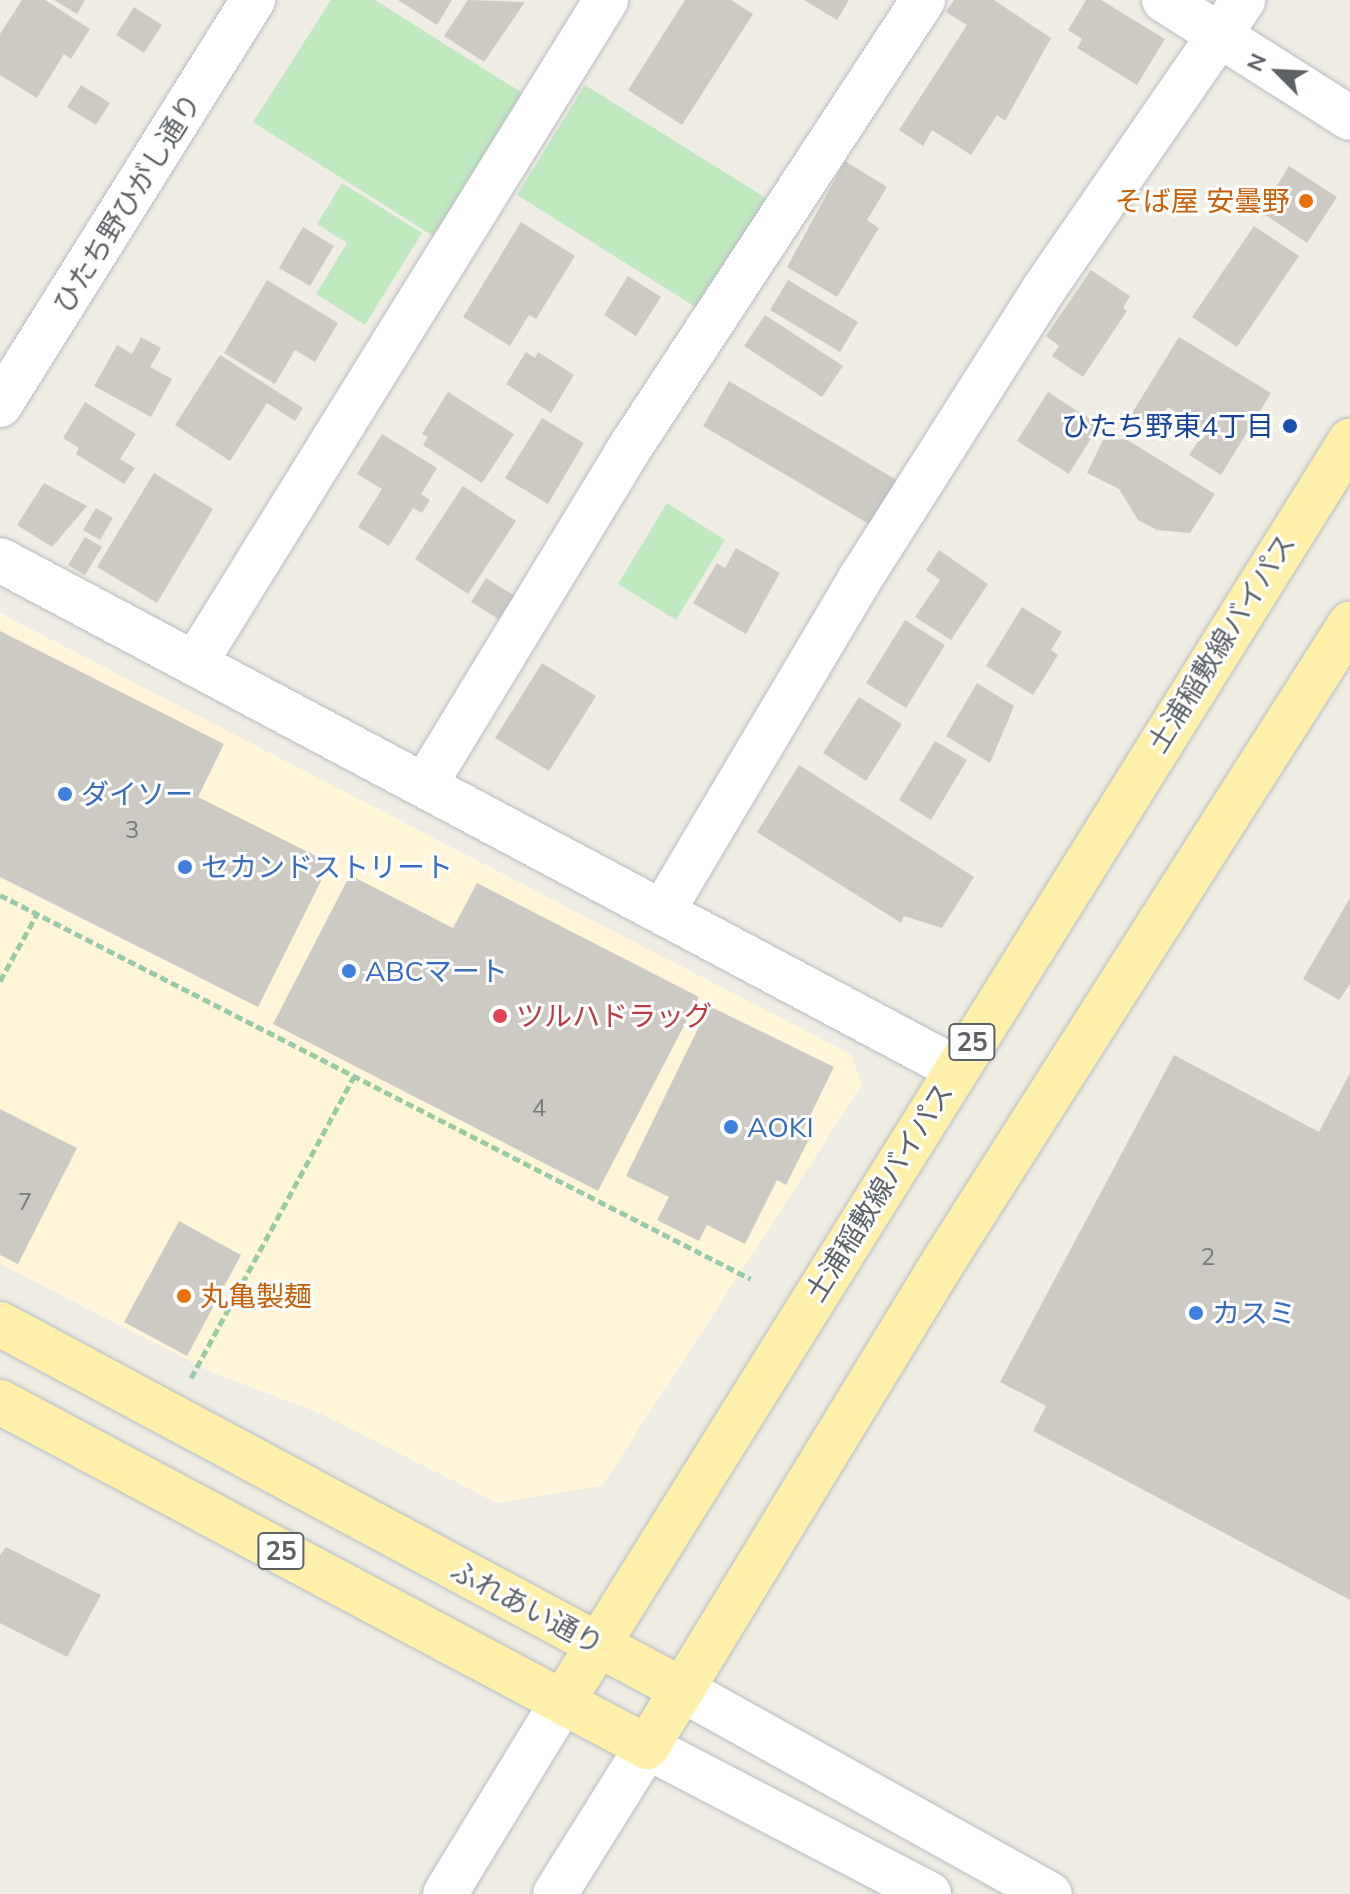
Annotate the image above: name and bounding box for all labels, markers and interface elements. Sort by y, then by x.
north arrow [1238,32,1318,112]
text: N [1240,49,1272,76]
street label: ひたち野ひがし通り [46,87,208,319]
place label: そば屋 安曇野 [1115,184,1290,218]
marker: そば屋 安曇野 [1297,192,1315,210]
place label: ひたち野東4丁目 [1061,409,1274,443]
marker: ひたち野東4丁目 [1281,417,1299,435]
street label: 土浦稲敷線バイパス [1140,527,1302,759]
place label: ダイソー [81,777,193,811]
marker: ダイソー [56,785,74,803]
house number: 3 [125,816,139,844]
place label: セカンドストリート [201,850,453,884]
marker: セカンドストリート [176,858,194,876]
place label: ABCマート [365,954,508,988]
marker: ABCマート [340,962,358,980]
place label: ツルハドラッグ [516,999,712,1033]
marker: ツルハドラッグ [491,1007,509,1025]
road number: 25 [948,1020,996,1064]
street label: 土浦稲敷線バイパス [798,1076,960,1308]
house number: 4 [532,1094,546,1122]
place label: AOKI [747,1110,814,1144]
marker: AOKI [722,1118,740,1136]
house number: 7 [18,1188,32,1216]
house number: 2 [1201,1243,1215,1271]
place label: 丸亀製麺 [200,1279,312,1313]
marker: 丸亀製麺 [175,1287,193,1305]
place label: カスミ [1212,1296,1296,1330]
marker: カスミ [1187,1304,1205,1322]
road number: 25 [257,1529,305,1573]
street label: ふれあい通り [445,1553,609,1661]

